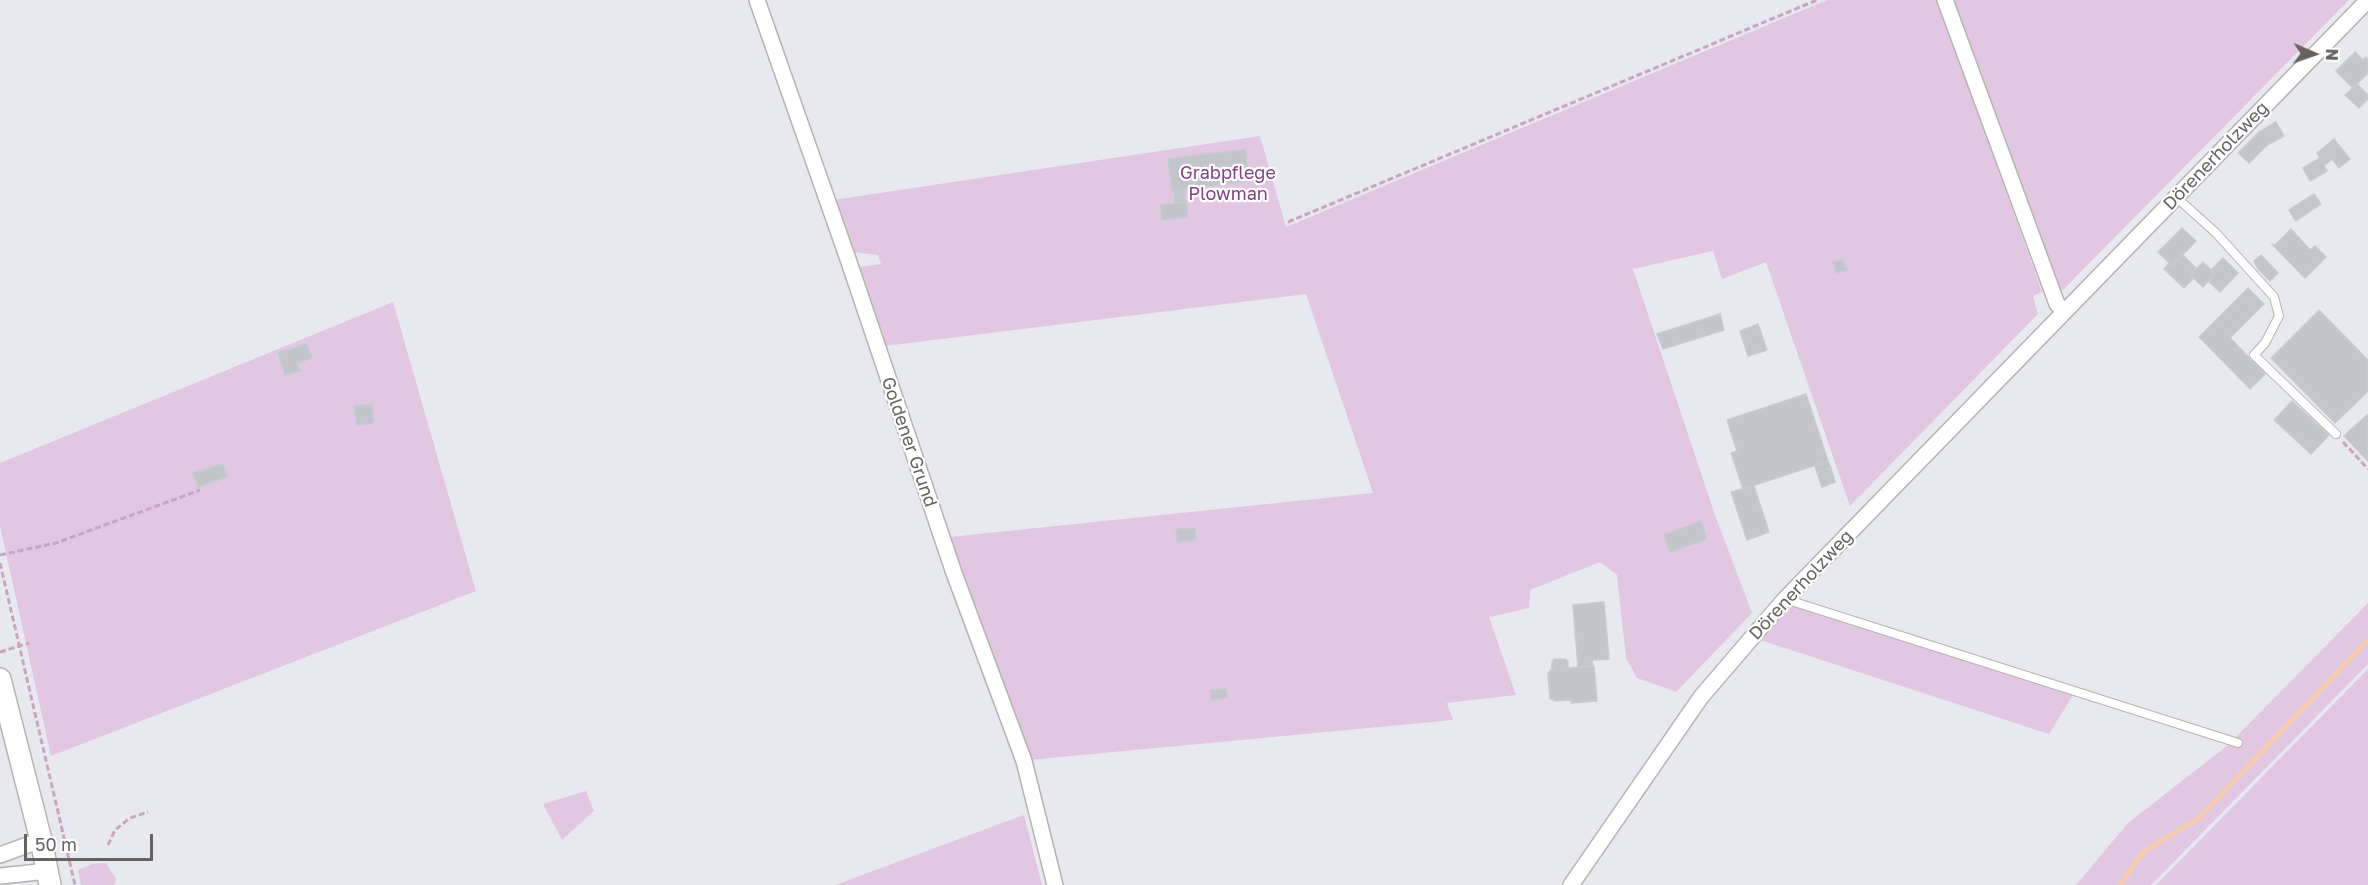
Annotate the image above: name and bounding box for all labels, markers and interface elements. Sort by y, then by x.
north arrow [2284,24,2344,84]
text: N [2322,48,2342,61]
street label: Dörenerholzweg [2159,97,2273,215]
park label: Grabpflege Plowman [1180,162,1276,204]
street label: Goldener Grund [877,374,941,510]
street label: Dörenerholzweg [1745,526,1857,644]
scale bar [27,822,156,860]
text: 50 m [35,833,77,855]

